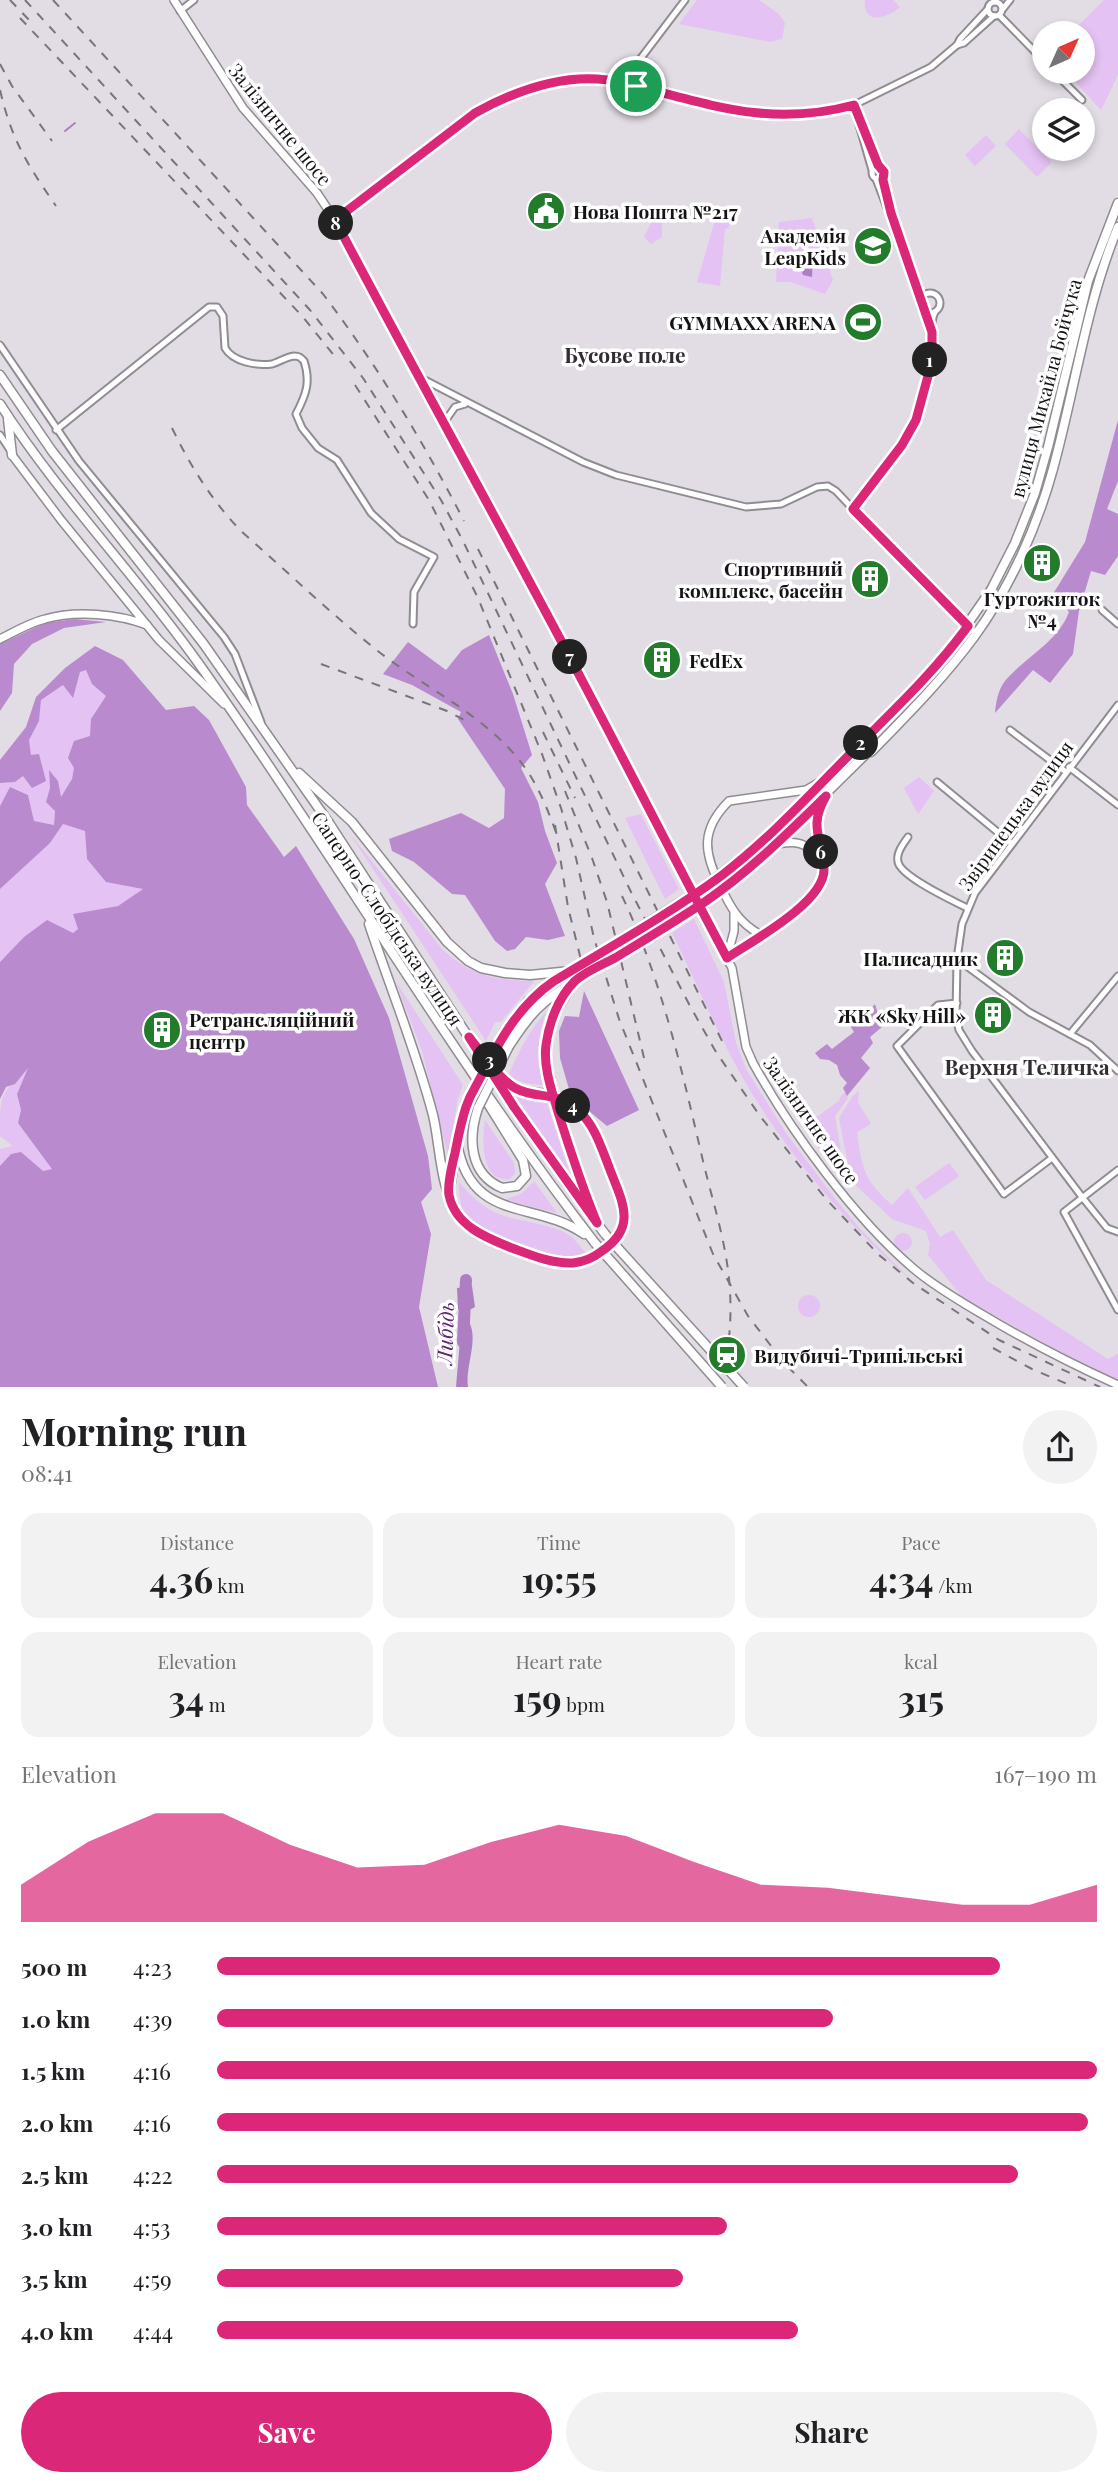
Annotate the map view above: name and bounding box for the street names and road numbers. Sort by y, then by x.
street label: Залізничне шосе [224,57,338,191]
street label: вулиця Михайла Бойчука [1003,275,1087,500]
street label: Звіринецька вулиця [952,735,1078,895]
street label: Саперно-Слобідська вулиця [306,806,470,1030]
street label: Залізничне шосе [758,1051,866,1189]

